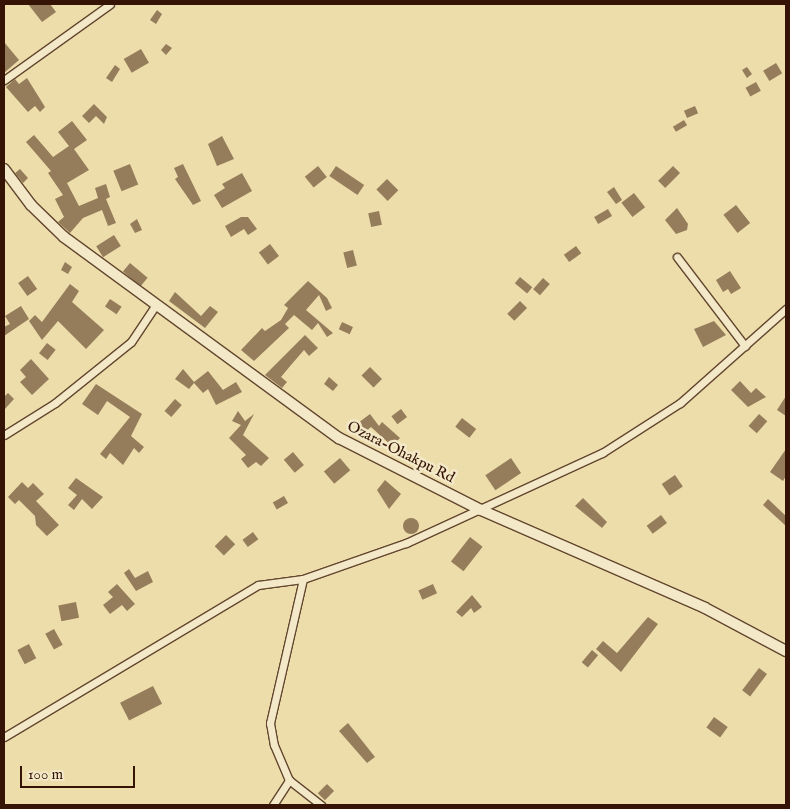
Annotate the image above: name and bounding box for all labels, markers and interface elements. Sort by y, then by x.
street label: Ozara-Ohakpu Rd [344,417,458,487]
scale bar [22,756,138,788]
text: 100 m [28,765,63,784]

